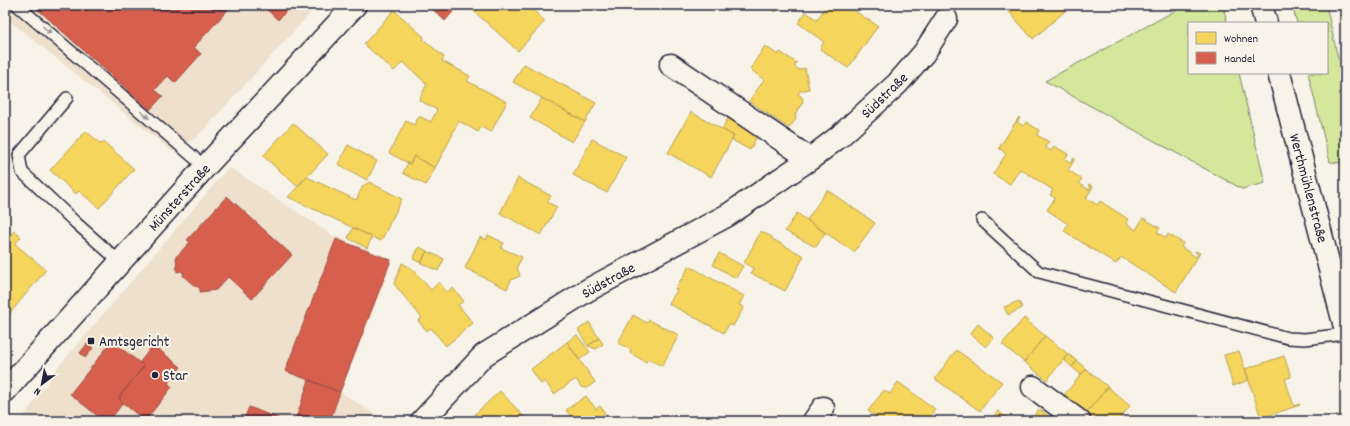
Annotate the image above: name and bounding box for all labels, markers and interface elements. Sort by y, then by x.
legend [1188,22,1328,74]
one-way arrow [42,26,52,35]
text: Wohnen [1224,31,1259,48]
text: Handel [1224,51,1255,68]
street label: Südstraße [857,68,914,125]
one-way arrow [140,111,151,120]
street label: Werthmühlenstraße [1282,132,1332,246]
street label: Münsterstraße [144,159,217,237]
street label: Südstraße [578,258,640,306]
place label: Amtsgericht [99,332,170,354]
marker: Amtsgericht [86,336,96,346]
north arrow [22,364,62,404]
place label: Star [163,366,188,388]
marker: Star [150,370,160,380]
text: N [31,382,44,399]

